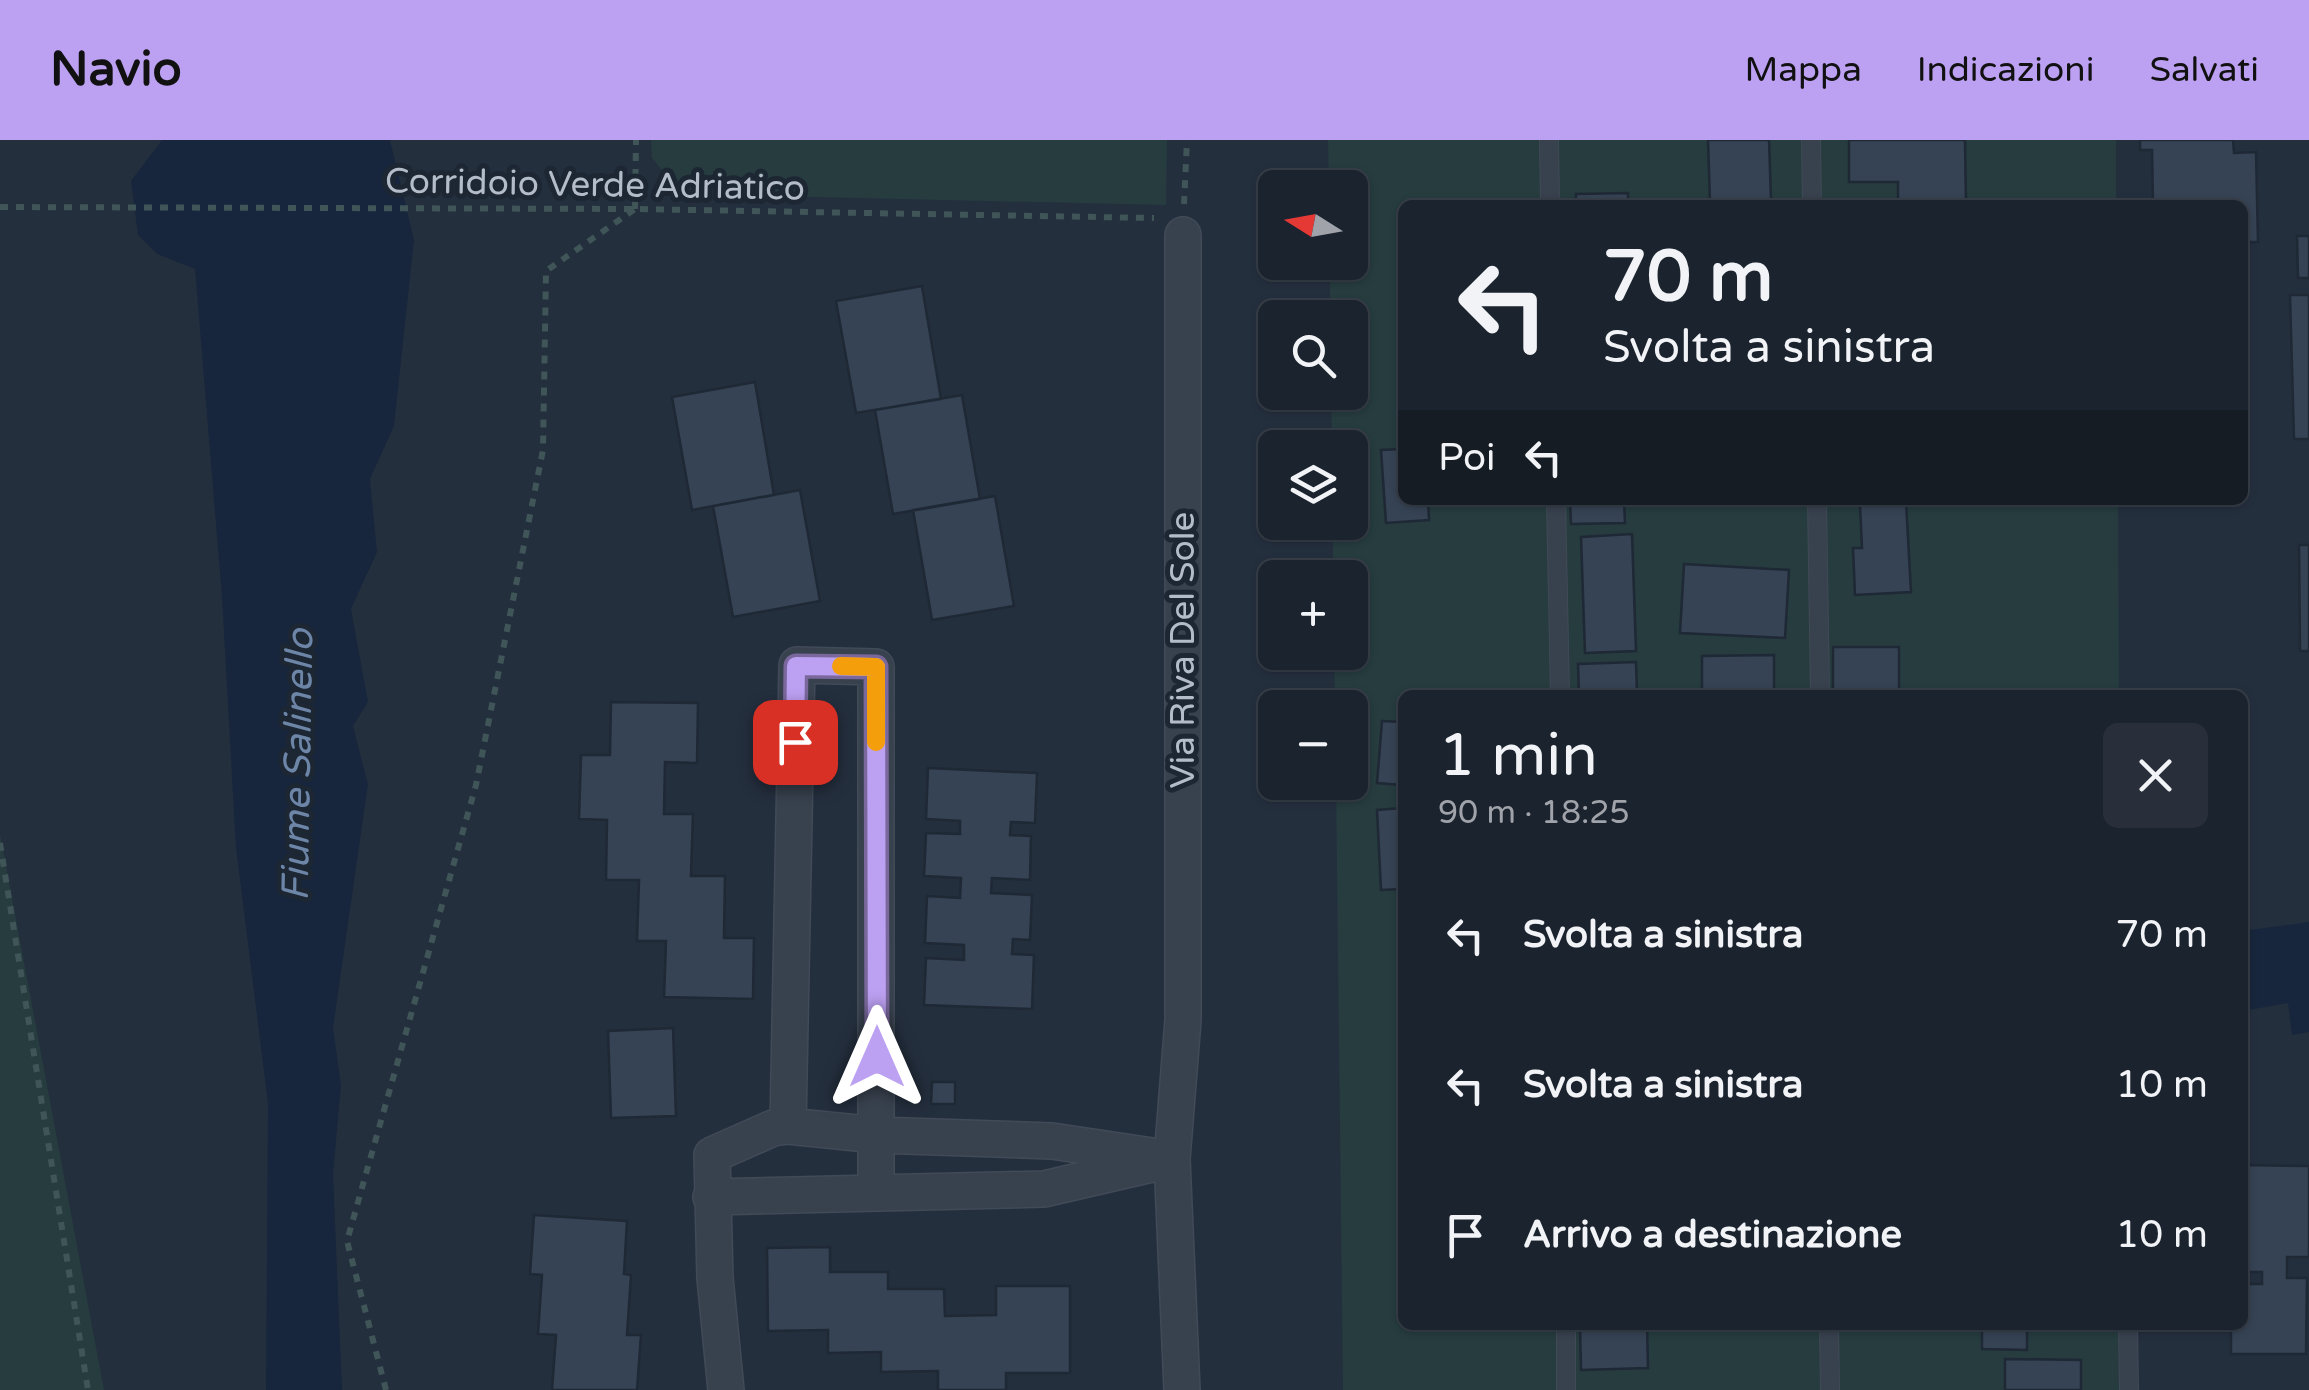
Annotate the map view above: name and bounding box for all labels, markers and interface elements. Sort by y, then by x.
text: Navio [50,41,182,99]
text: Mappa [1745,49,1862,91]
text: Indicazioni [1917,49,2094,91]
text: Salvati [2149,49,2259,91]
street label: Corridoio Verde Adriatico [385,160,805,210]
north arrow [1258,170,1368,280]
map controls [1258,170,1368,800]
text: 70 m [1603,236,1773,320]
icon: left [1438,240,1568,370]
button: search [1258,300,1368,410]
text: Svolta a sinistra [1603,321,1935,375]
button: layers [1258,430,1368,540]
icon: left [1516,430,1571,485]
text: Poi [1438,435,1496,481]
street label: Via Riva Del Sole [1162,512,1204,788]
button: + [1258,560,1368,670]
water label: Fiume Salinello [273,627,323,901]
button: − [1258,690,1368,800]
pin [753,700,838,785]
icon: arrive [768,715,823,770]
text: 1 min [1438,720,1598,792]
button: close [2103,723,2208,828]
text: 90 m · 18:25 [1438,794,1630,832]
icon: left [1438,908,1493,963]
text: Svolta a sinistra [1523,912,1803,958]
text: 70 m [2116,912,2208,958]
position arrow [825,1005,929,1109]
icon: left [1438,1058,1493,1113]
text: Svolta a sinistra [1523,1062,1803,1108]
text: 10 m [2116,1062,2208,1108]
icon: arrive [1438,1208,1493,1263]
text: Arrivo a destinazione [1523,1212,1902,1258]
text: 10 m [2116,1212,2208,1258]

